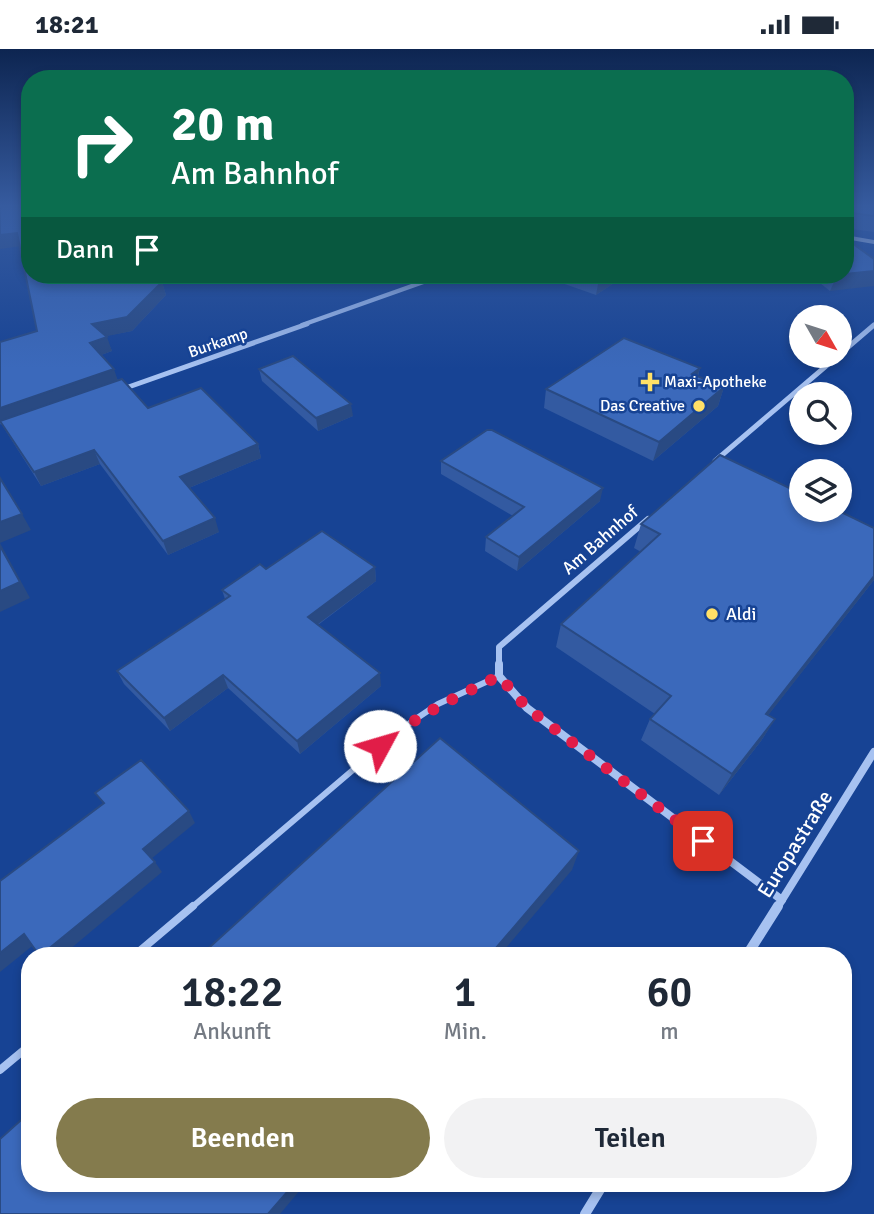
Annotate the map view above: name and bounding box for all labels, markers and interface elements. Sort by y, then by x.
text: 18:21 [35,9,99,41]
text: 20 m [171,94,274,154]
icon: right [56,98,147,189]
text: Am Bahnhof [171,154,338,193]
icon: arrive [128,231,166,269]
text: Dann [56,234,114,266]
north arrow [789,305,852,367]
map controls [789,305,852,522]
street label: Burkamp [186,324,250,362]
place label: Maxi-Apotheke [664,372,767,392]
marker: Maxi-Apotheke [642,374,658,390]
button: search [789,382,852,445]
place label: Das Creative [600,396,685,416]
marker: Das Creative [691,398,707,414]
button: layers [789,459,852,522]
street label: Am Bahnhof [557,500,643,579]
place label: Aldi [726,603,756,625]
marker: Aldi [704,606,720,622]
position arrow [343,709,417,783]
street label: Europastraße [752,786,838,902]
pin [673,811,733,871]
icon: arrive [684,822,722,860]
text: 18:22 [181,967,283,1018]
text: 1 [454,967,476,1018]
text: 60 [647,967,692,1018]
text: Ankunft [193,1017,271,1046]
text: Min. [443,1017,487,1046]
text: m [660,1017,679,1046]
button: Beenden [56,1098,430,1178]
button: Teilen [444,1098,817,1178]

